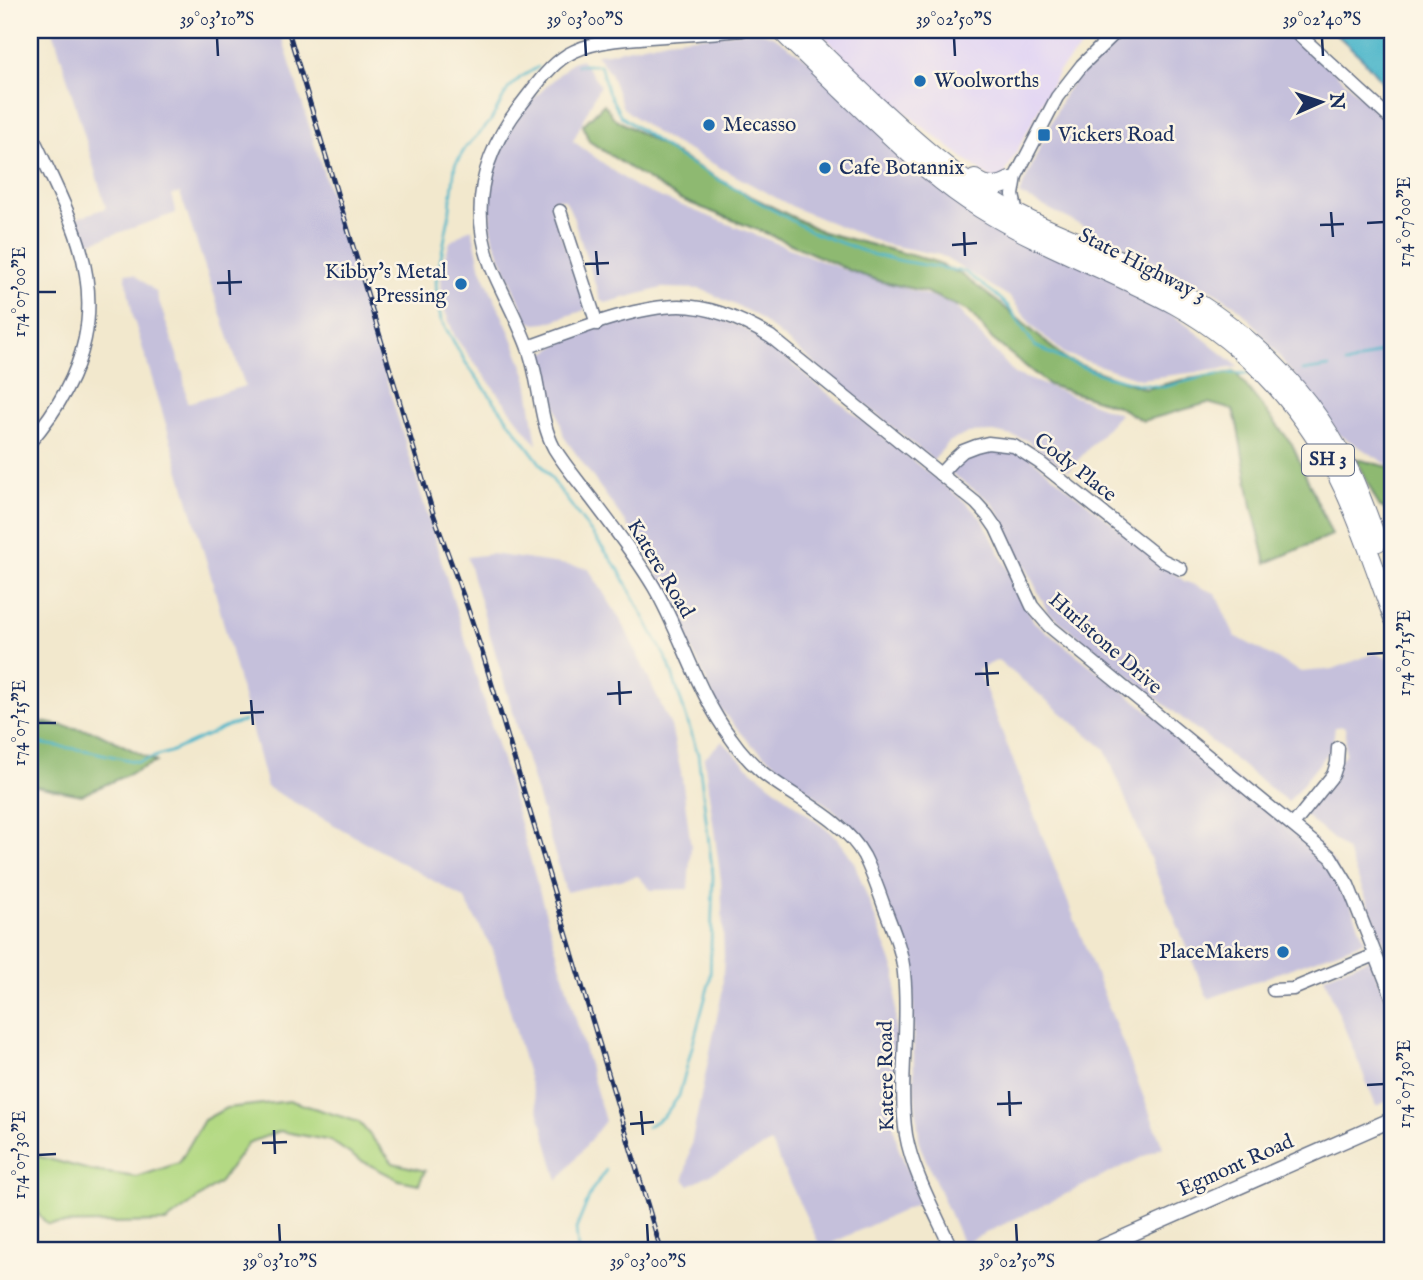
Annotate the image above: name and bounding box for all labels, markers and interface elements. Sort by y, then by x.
text: 39°03'10"S [180,9,254,32]
text: 39°03'00"S [547,9,623,32]
text: 39°02'50"S [916,9,992,32]
text: 39°02'40"S [1283,9,1361,32]
north arrow [1286,66,1356,136]
place label: Woolworths [934,68,1039,95]
marker: Woolworths [912,73,928,89]
text: N [1324,91,1348,111]
place label: Mecasso [723,112,796,139]
marker: Mecasso [701,117,717,133]
place label: Vickers Road [1057,122,1175,149]
marker: Vickers Road [1036,127,1052,143]
place label: Cafe Botannix [839,155,965,182]
marker: Cafe Botannix [817,160,833,176]
text: 174°07'00"E [1394,177,1417,267]
street label: State Highway 3 [1074,222,1210,310]
text: 174°07'00"E [9,247,32,337]
place label: Kibby's Metal Pressing [325,259,448,310]
marker: Kibby's Metal Pressing [453,276,469,292]
street label: Cody Place [1028,427,1122,509]
road number: SH 3 [1302,444,1354,475]
street label: Katere Road [620,515,700,624]
street label: Hurlstone Drive [1042,587,1168,701]
text: 174°07'15"E [1394,610,1417,696]
text: 174°07'15"E [9,680,32,766]
place label: PlaceMakers [1159,939,1269,966]
marker: PlaceMakers [1275,944,1291,960]
street label: Katere Road [873,1020,901,1131]
text: 174°07'30"E [1394,1040,1417,1128]
text: 174°07'30"E [9,1111,32,1199]
street label: Egmont Road [1174,1128,1299,1203]
text: 39°03'10"S [243,1251,317,1274]
text: 39°03'00"S [610,1251,686,1274]
text: 39°02'50"S [979,1251,1055,1274]

